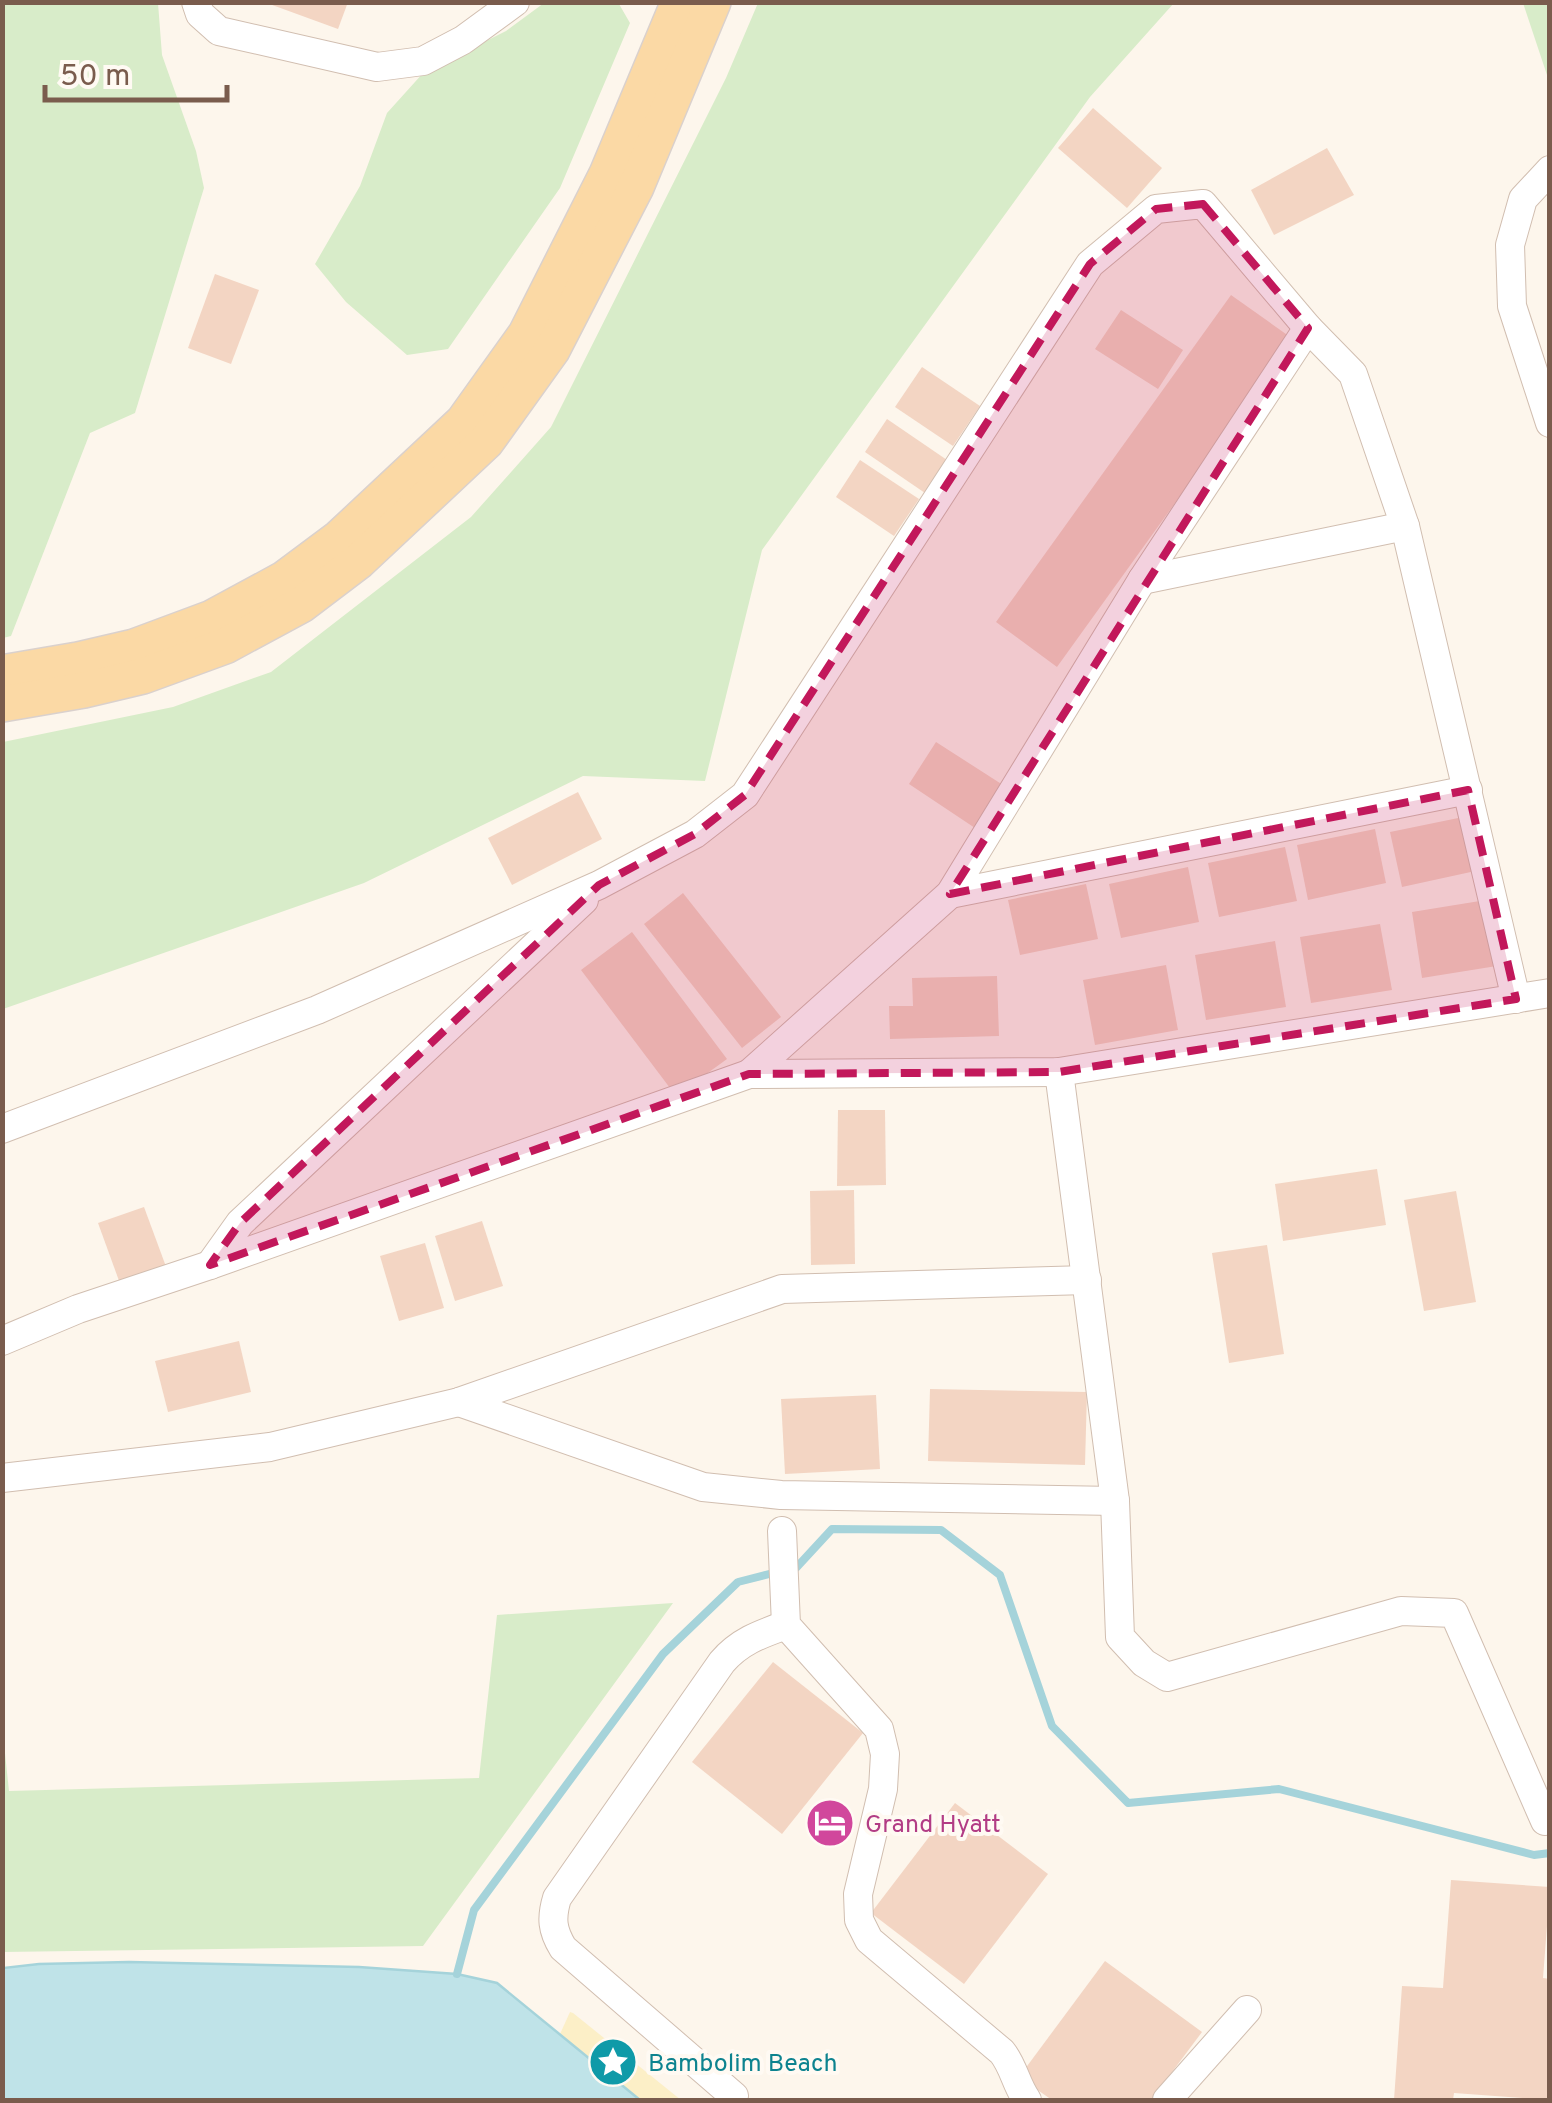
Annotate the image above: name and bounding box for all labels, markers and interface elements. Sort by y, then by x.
scale bar [45,40,228,102]
text: 50 m [60,59,130,96]
hotel icon: Grand Hyatt [804,1797,856,1849]
place label: Grand Hyatt [865,1810,1001,1842]
place icon: Bambolim Beach [587,2036,639,2088]
place label: Bambolim Beach [648,2049,838,2081]

